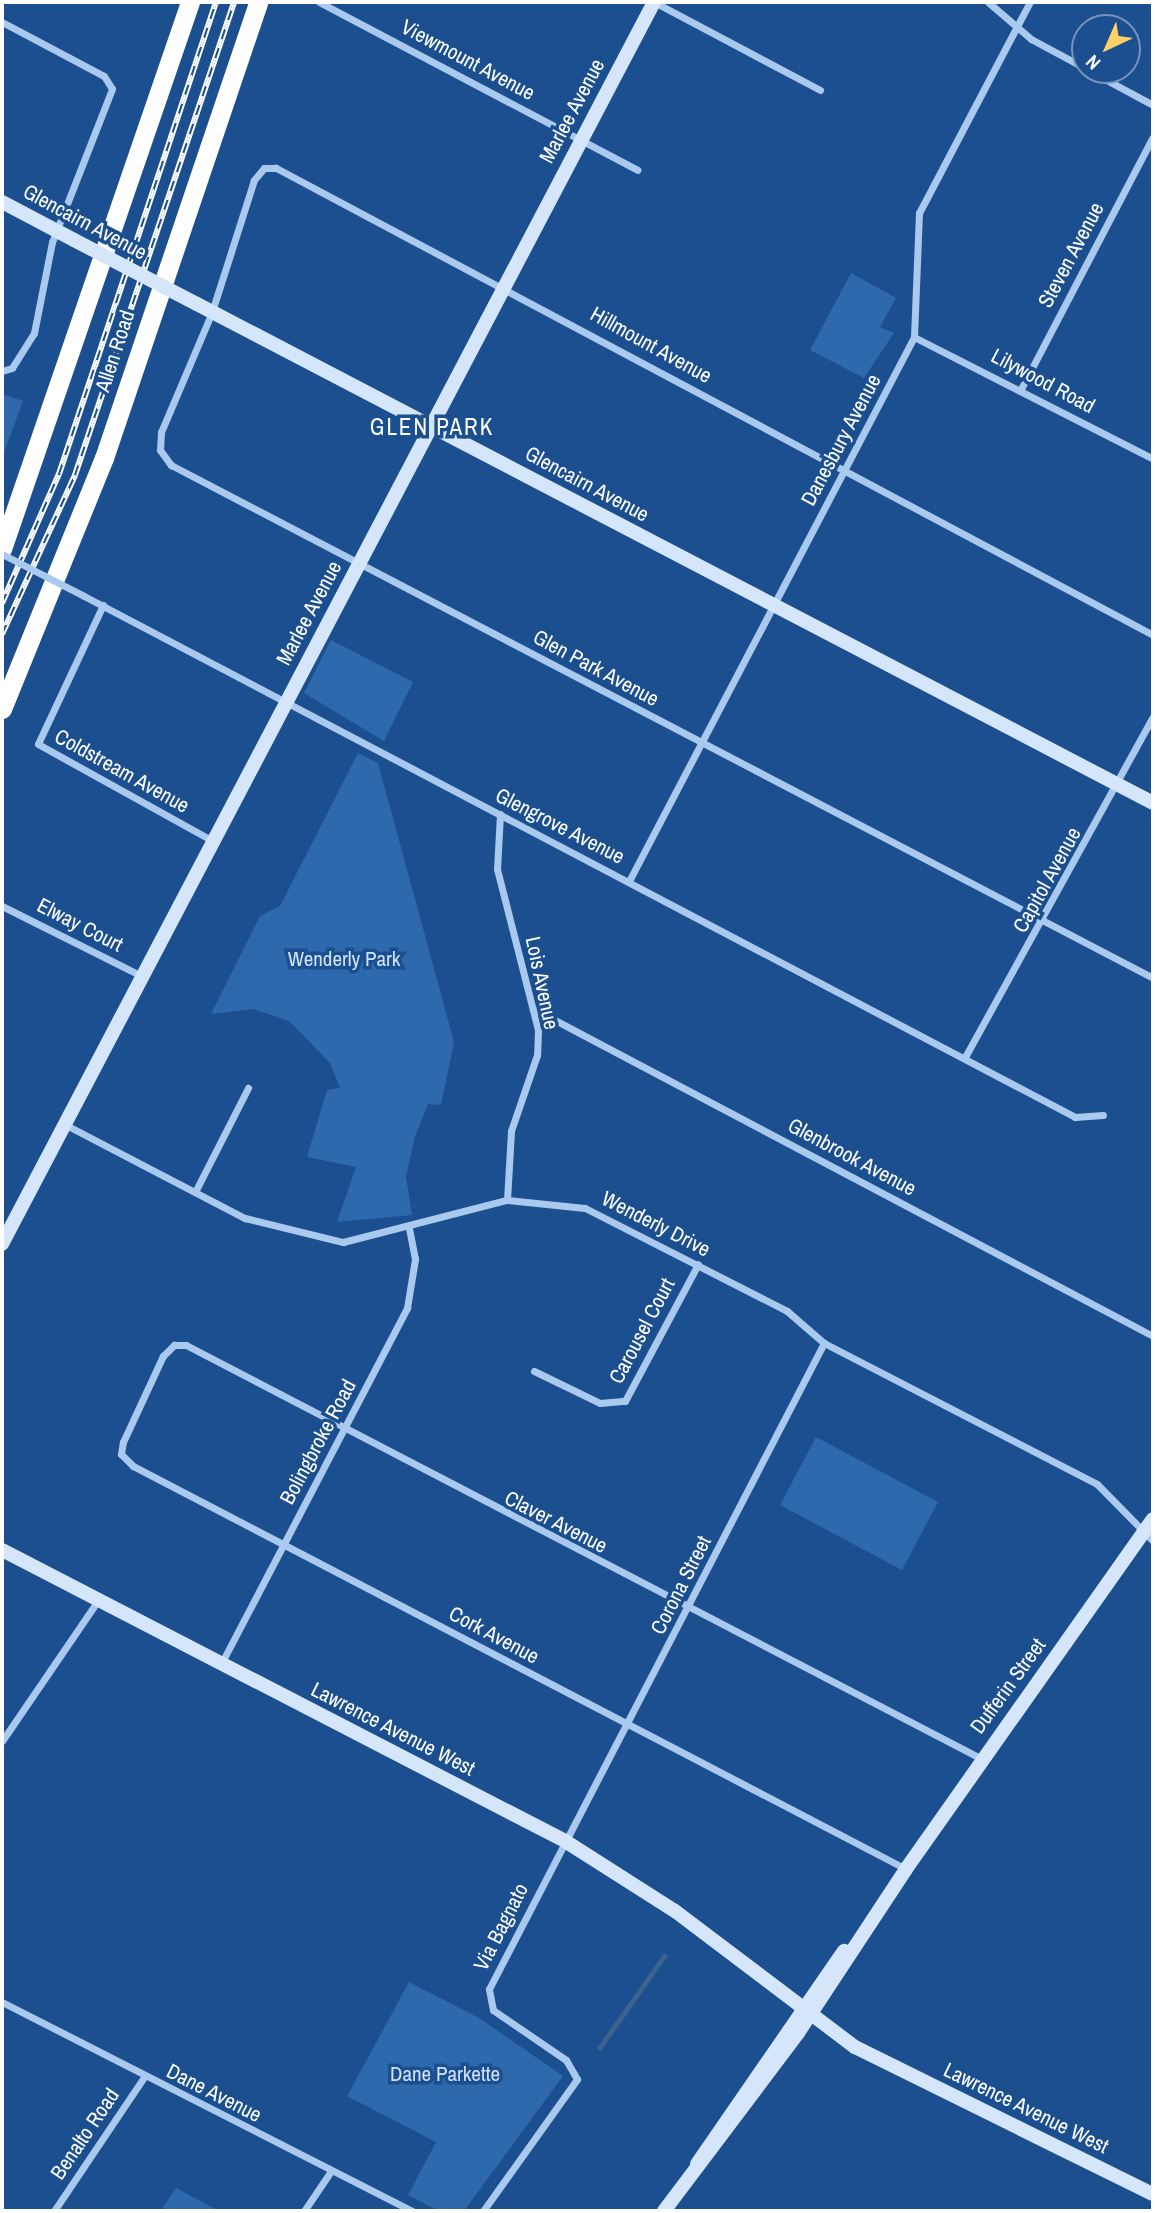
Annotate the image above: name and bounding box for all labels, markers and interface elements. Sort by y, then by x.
street label: Viewmount Avenue [396,14,540,106]
north arrow [1071,14,1141,84]
text: N [1080,49,1106,76]
street label: Marlee Avenue [534,54,610,168]
street label: Glencairn Avenue [18,179,152,265]
street label: Steven Avenue [1033,198,1109,312]
street label: Hillmount Avenue [586,301,716,389]
street label: Allen Road [90,307,140,395]
street label: Lilywood Road [987,343,1099,419]
street label: Danesbury Avenue [796,370,886,510]
district label: GLEN PARK [371,413,493,441]
street label: Glencairn Avenue [520,441,654,527]
street label: Marlee Avenue [271,556,347,670]
street label: Glen Park Avenue [529,624,663,712]
street label: Coldstream Avenue [50,723,194,819]
street label: Glengrove Avenue [491,782,629,870]
street label: Capitol Avenue [1008,823,1086,937]
street label: Elway Court [33,893,127,957]
street label: Lois Avenue [520,934,564,1032]
park label: Wenderly Park [288,946,400,972]
street label: Glenbrook Avenue [783,1112,921,1202]
street label: Wenderly Drive [598,1186,714,1262]
street label: Carousel Court [604,1274,680,1388]
street label: Bolingbroke Road [275,1375,361,1509]
street label: Claver Avenue [500,1485,612,1559]
street label: Corona Street [645,1532,717,1638]
street label: Cork Avenue [444,1601,544,1669]
street label: Dufferin Street [965,1633,1051,1739]
street label: Lawrence Avenue West [307,1677,479,1781]
street label: Via Bagnato [468,1879,534,1975]
street label: Lawrence Avenue West [939,2057,1113,2159]
street label: Dane Avenue [162,2058,266,2128]
park label: Dane Parkette [390,2061,500,2087]
street label: Benalto Road [45,2084,125,2184]

